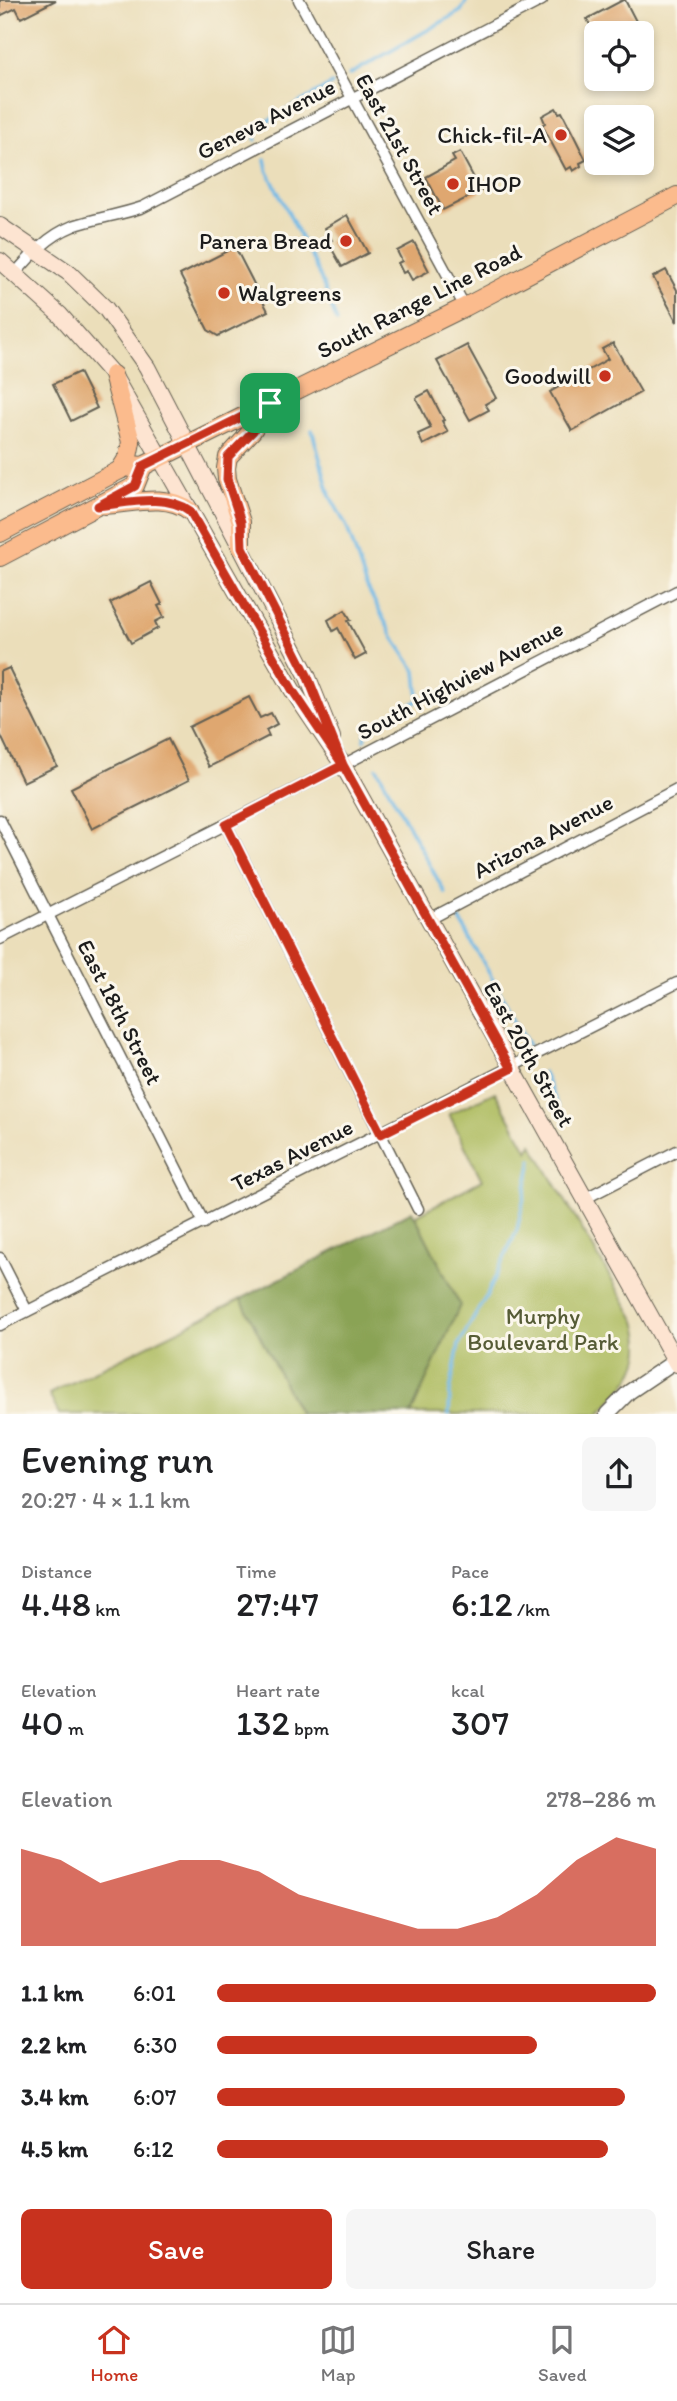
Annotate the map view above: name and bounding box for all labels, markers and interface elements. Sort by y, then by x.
map controls [584,21,654,175]
button: locate [584,21,654,91]
street label: East 21st Street [350,69,450,219]
street label: Geneva Avenue [192,72,340,166]
button: layers [584,105,654,175]
place label: Chick-fil-A [437,121,547,149]
marker: Chick-fil-A [553,127,569,143]
place label: IHOP [467,170,521,198]
marker: IHOP [445,176,461,192]
place label: Panera Bread [199,227,332,255]
marker: Panera Bread [338,233,354,249]
street label: South Range Line Road [312,237,526,365]
place label: Walgreens [238,279,341,307]
marker: Walgreens [216,285,232,301]
place label: Goodwill [504,362,591,390]
marker: Goodwill [597,368,613,384]
pin [240,373,300,433]
icon: arrive [251,384,289,422]
street label: South Highview Avenue [352,614,568,746]
street label: Arizona Avenue [468,787,618,885]
street label: East 18th Street [71,935,169,1089]
street label: East 20th Street [477,976,581,1132]
street label: Texas Avenue [226,1112,358,1198]
park label: Murphy Boulevard Park [467,1302,619,1356]
text: Evening run [21,1437,214,1483]
button: share [582,1437,656,1511]
text: 20:27 · 4 × 1.1 km [21,1486,190,1514]
text: Distance [21,1560,92,1583]
text: Time [236,1560,277,1583]
text: Pace [451,1560,489,1583]
text: 4.48 [21,1583,91,1625]
text: 27:47 [236,1583,319,1625]
text: 6:12 [451,1583,513,1625]
text: km [91,1598,120,1621]
text: /km [513,1598,550,1621]
text: Elevation [21,1679,97,1702]
text: Heart rate [236,1679,320,1702]
text: kcal [451,1679,485,1702]
text: 40 [21,1702,64,1744]
text: 132 [236,1702,290,1744]
text: 307 [451,1702,509,1744]
text: m [64,1717,84,1740]
text: bpm [290,1717,329,1740]
text: Elevation [21,1785,112,1813]
text: 278–286 m [546,1785,656,1813]
text: 1.1 km [21,1979,84,2007]
text: 6:01 [133,1979,176,2007]
text: 2.2 km [21,2031,86,2059]
text: 6:30 [133,2031,178,2059]
text: 3.4 km [21,2083,89,2111]
text: 6:07 [133,2083,176,2111]
text: 4.5 km [21,2135,88,2163]
text: 6:12 [133,2135,174,2163]
button: Save [21,2209,332,2289]
button: Share [346,2209,656,2289]
tab: Home [90,2321,138,2386]
tab: Map [319,2321,357,2386]
tab: Saved [538,2321,587,2386]

